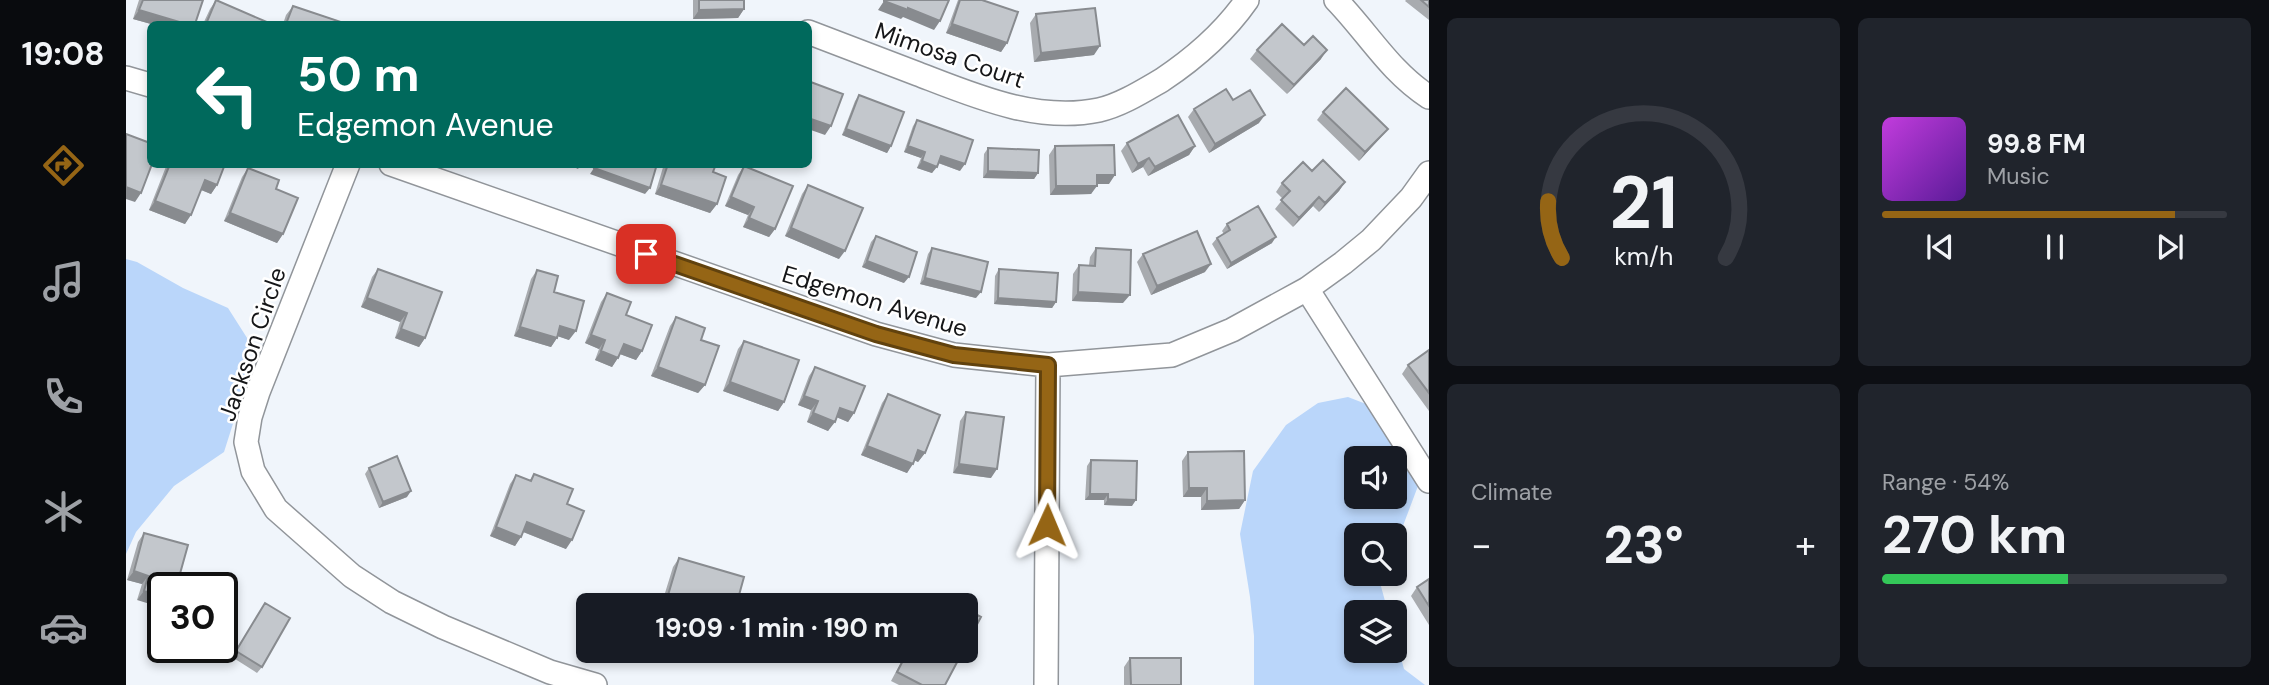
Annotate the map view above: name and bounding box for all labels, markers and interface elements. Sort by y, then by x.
street label: Mimosa Court [871,15,1029,95]
text: 19:08 [22,33,104,75]
text: 50 m [297,42,420,106]
icon: left [182,49,273,140]
text: Edgemon Avenue [297,104,554,146]
text: 99.8 FM [1987,127,2086,161]
icon: directions [39,141,88,190]
text: 21 [1609,156,1678,251]
text: Music [1987,161,2050,191]
pin [616,224,676,284]
icon: previous [1921,228,1959,266]
icon: pause [2036,228,2074,266]
icon: next [2151,228,2189,266]
icon: arrive [627,235,665,273]
text: km/h [1614,240,1673,273]
icon: music [39,257,88,306]
street label: Edgemon Avenue [778,258,972,344]
street label: Jackson Circle [211,263,293,425]
icon: phone [39,372,88,421]
map controls [1344,446,1407,663]
button: sound [1344,446,1407,509]
text: Range · 54% [1882,467,2009,497]
text: Climate [1471,477,1553,507]
icon: climate [39,487,88,536]
position arrow [1010,488,1084,562]
text: 270 km [1882,501,2067,569]
text: 23° [1603,511,1684,579]
text: − [1471,520,1492,570]
text: + [1795,520,1816,570]
button: search [1344,523,1407,586]
speed limit sign: 30 [147,572,238,663]
button: layers [1344,600,1407,663]
icon: car [39,603,88,652]
text: 19:09 · 1 min · 190 m [656,611,899,645]

